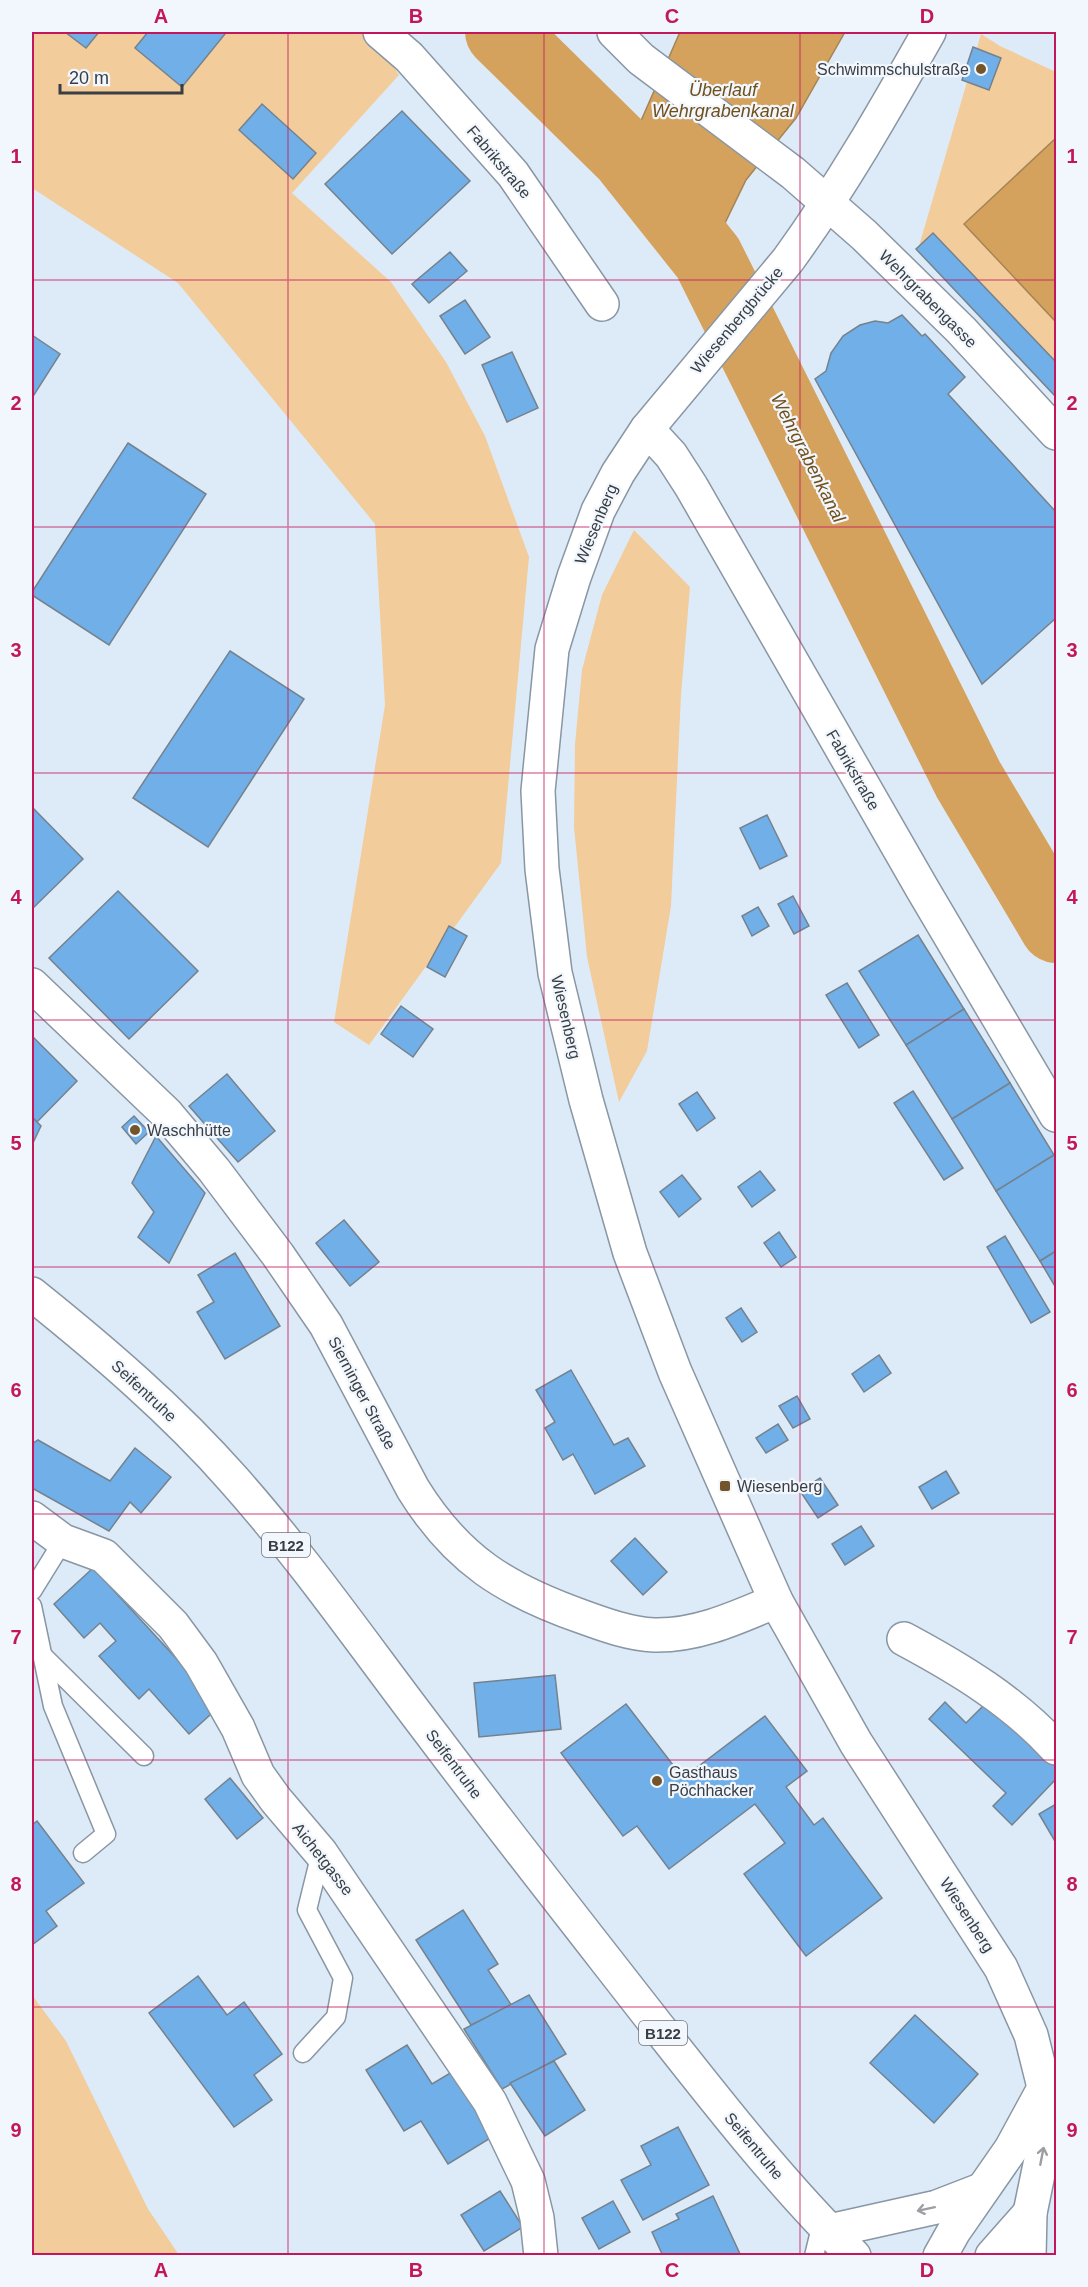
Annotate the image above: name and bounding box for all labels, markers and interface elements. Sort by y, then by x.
text: A [154,5,168,27]
text: B [409,5,423,27]
text: C [665,5,679,27]
text: D [920,5,934,27]
scale bar [60,57,182,95]
place label: Schwimmschulstraße [817,61,969,78]
marker: Schwimmschulstraße [974,62,988,76]
text: 20 m [69,68,109,88]
water label: Überlauf Wehrgrabenkanal [652,80,795,121]
street label: Fabrikstraße [464,122,534,202]
text: 1 [10,145,22,167]
text: 1 [1066,145,1078,167]
street label: Wehrgrabengasse [876,247,980,351]
street label: Wiesenbergbrücke [688,263,786,377]
water label: Wehrgrabenkanal [767,390,850,527]
text: 2 [10,392,22,414]
text: 2 [1066,392,1078,414]
street label: Wiesenberg [571,481,621,567]
text: 3 [10,639,22,661]
text: 3 [1066,639,1078,661]
street label: Fabrikstraße [823,727,883,813]
text: 4 [10,886,22,908]
text: 4 [1066,886,1078,908]
street label: Wiesenberg [548,973,584,1061]
place label: Waschhütte [147,1122,231,1139]
marker: Waschhütte [128,1123,142,1137]
text: 5 [10,1132,22,1154]
text: 5 [1066,1132,1078,1154]
street label: Sierninger Straße [325,1334,399,1452]
street label: Seifentruhe [108,1357,180,1425]
text: 6 [10,1379,22,1401]
text: 6 [1066,1379,1078,1401]
place label: Wiesenberg [737,1478,822,1495]
marker: Wiesenberg [718,1479,732,1493]
road number: B122 [262,1533,310,1557]
text: 7 [10,1626,22,1648]
text: 7 [1066,1626,1078,1648]
street label: Seifentruhe [423,1726,485,1802]
place label: Gasthaus Pöchhacker [669,1764,754,1799]
marker: Gasthaus Pöchhacker [650,1774,664,1788]
street label: Aichetgasse [289,1819,357,1899]
text: 8 [10,1873,22,1895]
text: 8 [1066,1873,1078,1895]
street label: Wiesenberg [937,1875,997,1955]
road number: B122 [639,2021,687,2045]
street label: Seifentruhe [721,2109,787,2183]
text: 9 [10,2119,22,2141]
text: 9 [1066,2119,1078,2141]
one-way arrow [1037,2146,1048,2166]
one-way arrow [917,2204,936,2215]
text: A [154,2259,168,2281]
text: B [409,2259,423,2281]
text: C [665,2259,679,2281]
text: D [920,2259,934,2281]

